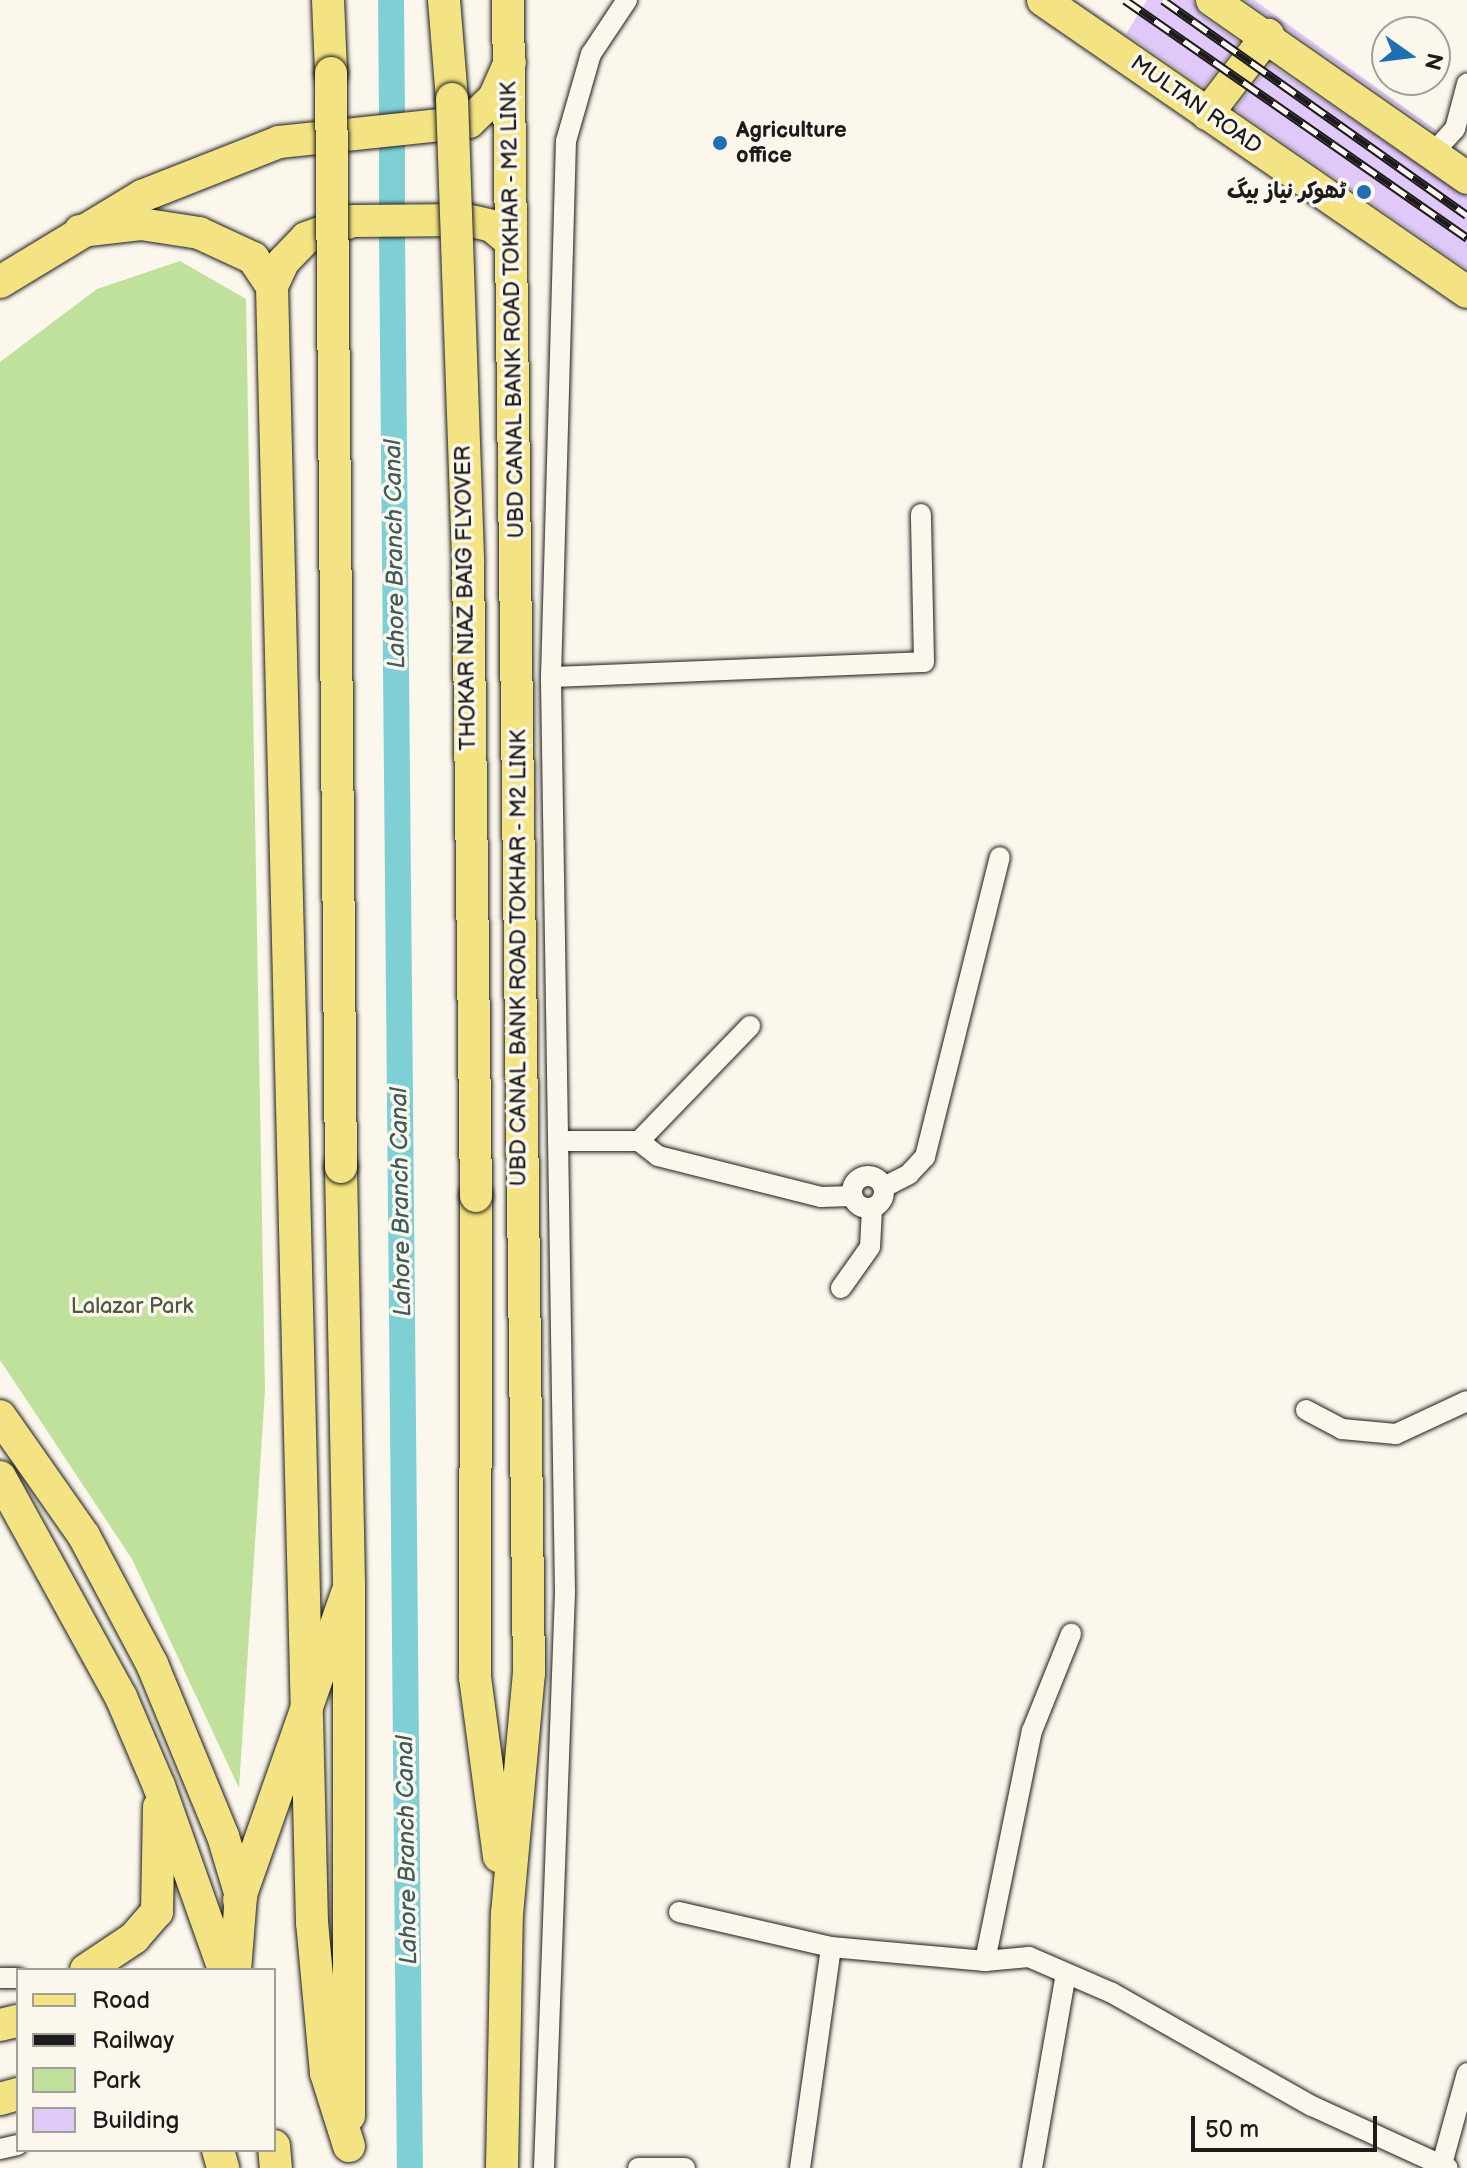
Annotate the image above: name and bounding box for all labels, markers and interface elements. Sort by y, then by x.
north arrow [1371,16,1451,96]
street label: MULTAN ROAD [1125,50,1267,160]
text: N [1418,50,1448,73]
street label: UBD CANAL BANK ROAD TOKHAR - M2 LINK [496,80,530,540]
place label: Agriculture office [736,117,847,168]
marker: Agriculture office [711,134,729,152]
place label: ٹھوکر نیاز بیگ [1227,179,1346,205]
marker: ٹھوکر نیاز بیگ [1353,181,1375,203]
water label: Lahore Branch Canal [379,439,411,669]
street label: THOKAR NIAZ BAIG FLYOVER [450,445,482,751]
street label: UBD CANAL BANK ROAD TOKHAR - M2 LINK [506,728,532,1188]
water label: Lahore Branch Canal [385,1087,417,1317]
park label: Lalazar Park [71,1294,193,1320]
water label: Lahore Branch Canal [391,1735,423,1965]
legend [16,1968,276,2152]
text: Road [92,1986,150,2015]
text: Railway [92,2026,174,2055]
text: Park [92,2066,140,2095]
scale bar [1195,2100,1381,2150]
text: Building [92,2106,179,2135]
text: 50 m [1205,2115,1259,2144]

